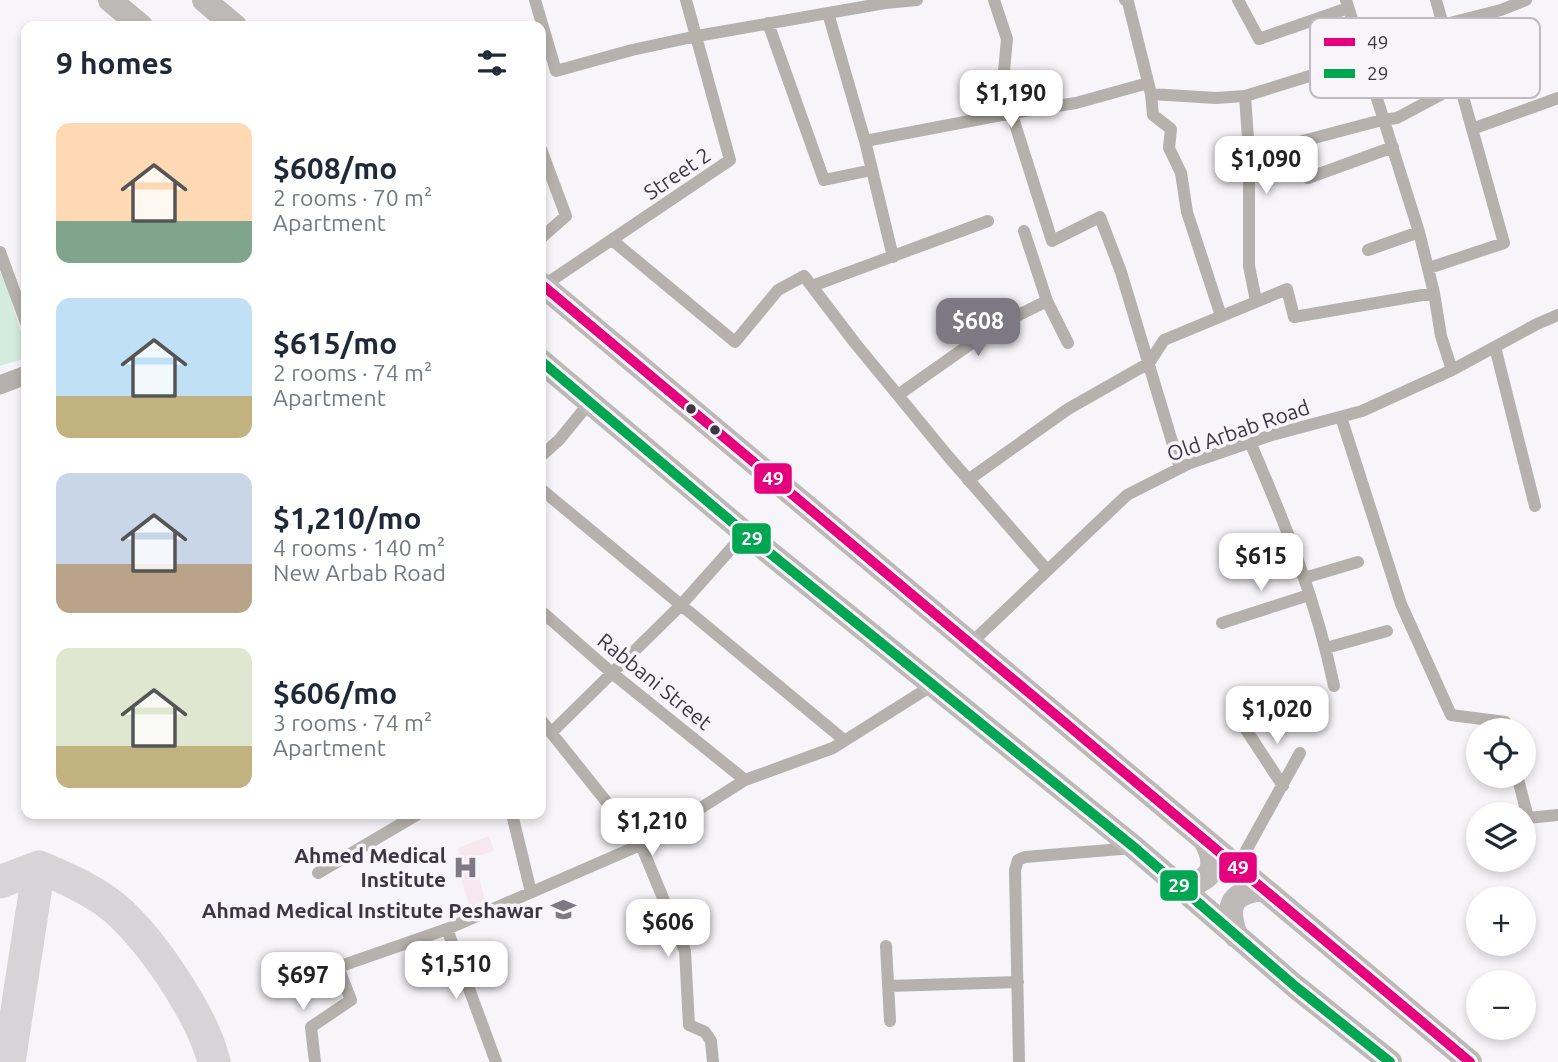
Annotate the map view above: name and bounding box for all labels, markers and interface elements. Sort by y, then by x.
legend [1310,18,1540,98]
text: 49 [1367,31,1388,53]
icon: filters [473,44,511,82]
text: 9 homes [56,46,173,80]
text: 29 [1367,62,1388,84]
pin: $1,190 [954,71,1068,130]
text: $1,190 [976,80,1046,105]
pin: $1,090 [1209,136,1323,196]
street label: Street 2 [639,142,715,204]
text: $1,090 [1231,146,1301,171]
icon: home [112,151,196,235]
text: $608/mo [273,151,397,185]
text: 2 rooms · 70 m² [273,185,432,210]
text: Apartment [273,210,386,235]
pin: $608 [937,298,1019,358]
text: $608 [952,308,1004,333]
icon: home [112,326,196,410]
text: $615/mo [273,326,397,360]
text: 2 rooms · 74 m² [273,360,432,385]
text: Apartment [273,385,386,410]
street label: Old Arbab Road [1164,394,1312,466]
unlabelled marker [684,402,698,416]
unlabelled marker [708,423,722,437]
line badge: 49 [753,462,793,495]
text: 49 [762,467,784,489]
icon: home [112,501,196,585]
text: $1,210/mo [273,501,422,535]
line badge: 29 [731,522,772,555]
text: 29 [741,527,763,549]
pin: $615 [1220,534,1302,593]
text: 4 rooms · 140 m² [273,535,445,560]
text: $615 [1235,543,1287,568]
text: New Arbab Road [273,560,446,585]
street label: Rabbani Street [593,628,717,734]
icon: home [112,676,196,760]
text: $606/mo [273,676,397,710]
pin: $1,020 [1220,686,1334,746]
text: $1,020 [1242,696,1312,721]
text: 3 rooms · 74 m² [273,710,432,735]
map controls [1466,718,1536,1040]
button: locate [1466,718,1536,788]
text: Apartment [273,735,386,760]
pin: $1,210 [595,798,709,858]
button: layers [1466,802,1536,872]
text: $1,210 [617,808,687,833]
place label: Ahmed Medical Institute [294,843,446,891]
line badge: 49 [1218,851,1258,884]
hospital icon: Ahmed Medical Institute [452,853,480,881]
text: 49 [1227,856,1249,878]
line badge: 29 [1159,869,1199,902]
text: 29 [1168,874,1190,896]
button: + [1466,886,1536,956]
school or university icon: Ahmad Medical Institute Peshawar [549,896,577,924]
place label: Ahmad Medical Institute Peshawar [202,898,543,922]
pin: $606 [627,900,709,959]
text: $606 [642,909,694,934]
pin: $1,510 [399,942,513,1001]
text: $1,510 [421,951,491,976]
pin: $697 [262,953,344,1012]
text: $697 [277,962,329,987]
button: − [1466,970,1536,1040]

